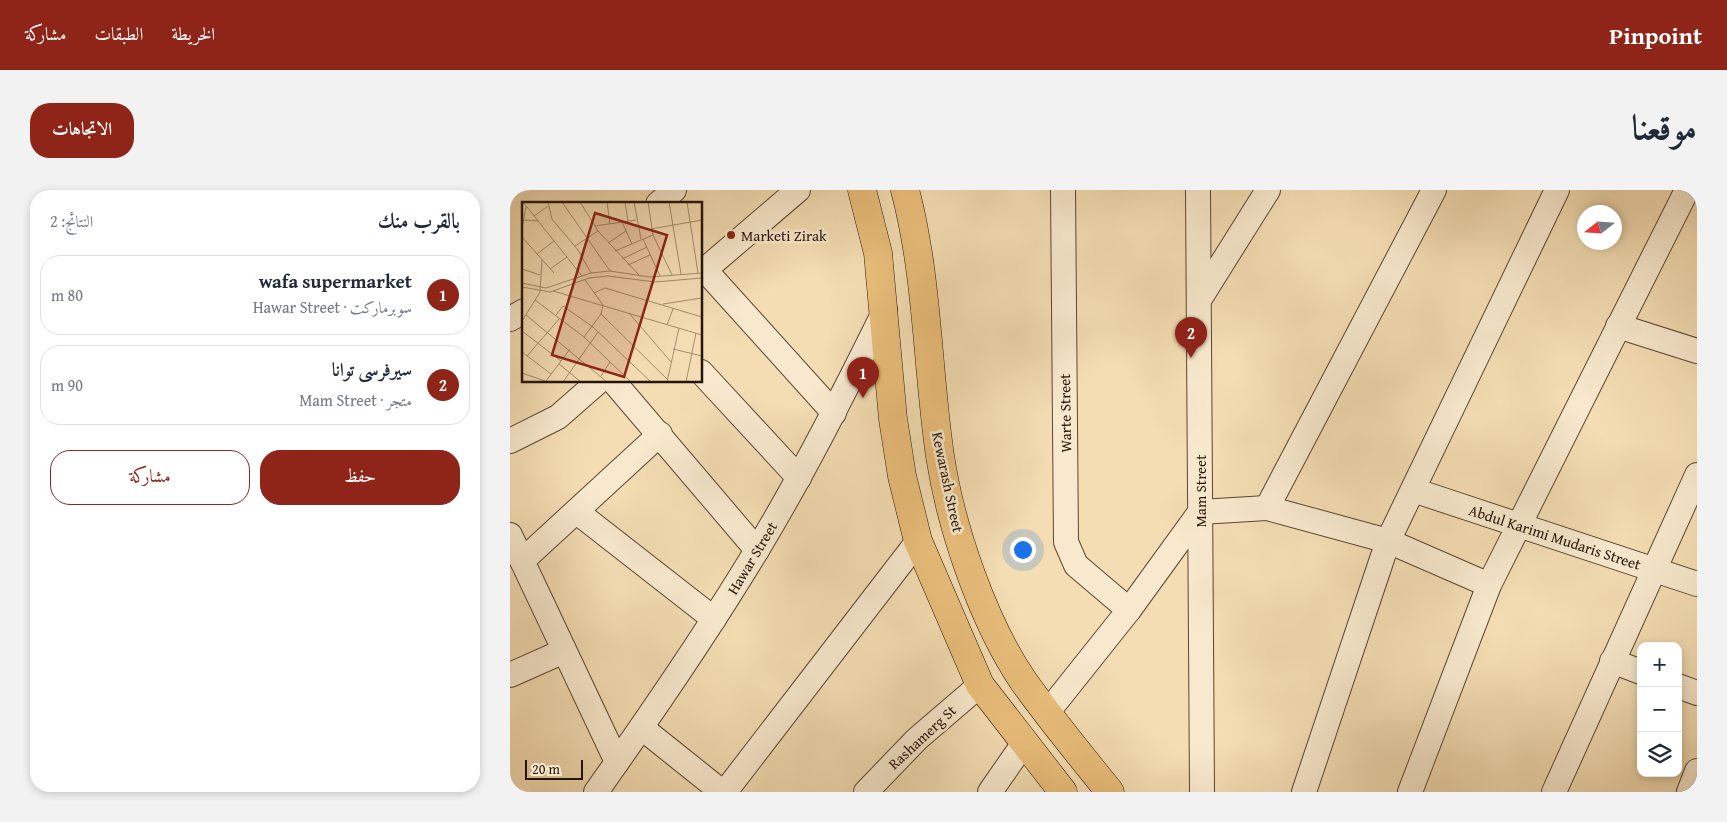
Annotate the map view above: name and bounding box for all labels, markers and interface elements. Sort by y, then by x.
text: Pinpoint [1609,18,1702,53]
text: مشاركة [25,20,66,47]
text: الطبقات [94,20,143,47]
text: الخريطة [171,20,215,47]
text: موقعنا [1632,101,1697,152]
button: الاتجاهات [30,103,134,158]
inset map [522,202,702,382]
text: بالقرب منك [378,205,460,236]
north arrow [1577,205,1622,250]
text: النتائج: 2 [50,209,93,233]
place label: Marketi Zirak [741,225,827,246]
marker: Marketi Zirak [725,229,737,241]
text: wafa supermarket [259,267,412,295]
text: 80 m [51,283,83,307]
text: 1 [439,283,447,307]
text: سوبرماركت · Hawar Street [253,295,412,319]
pin: 2 [1175,317,1207,358]
text: سيرفرسى توانا [332,355,412,383]
pin: 1 [847,357,879,398]
text: 90 m [51,373,83,397]
text: 2 [439,373,447,397]
street label: Warte Street [1054,373,1076,453]
text: متجر · Mam Street [299,388,412,412]
street label: Kewarash Street [927,430,969,535]
button: مشاركة [50,450,250,505]
button: حفظ [260,450,460,505]
street label: Mam Street [1190,454,1211,527]
street label: Abdul Karimi Mudaris Street [1466,499,1644,575]
street label: Hawar Street [722,517,782,598]
your location [1010,537,1036,563]
map controls [1637,642,1682,777]
button: + [1637,642,1682,687]
button: − [1637,687,1682,732]
street label: Rashamerg St [883,700,961,774]
button: layers [1637,732,1682,777]
scale bar [525,757,582,780]
text: 20 m [532,759,560,779]

